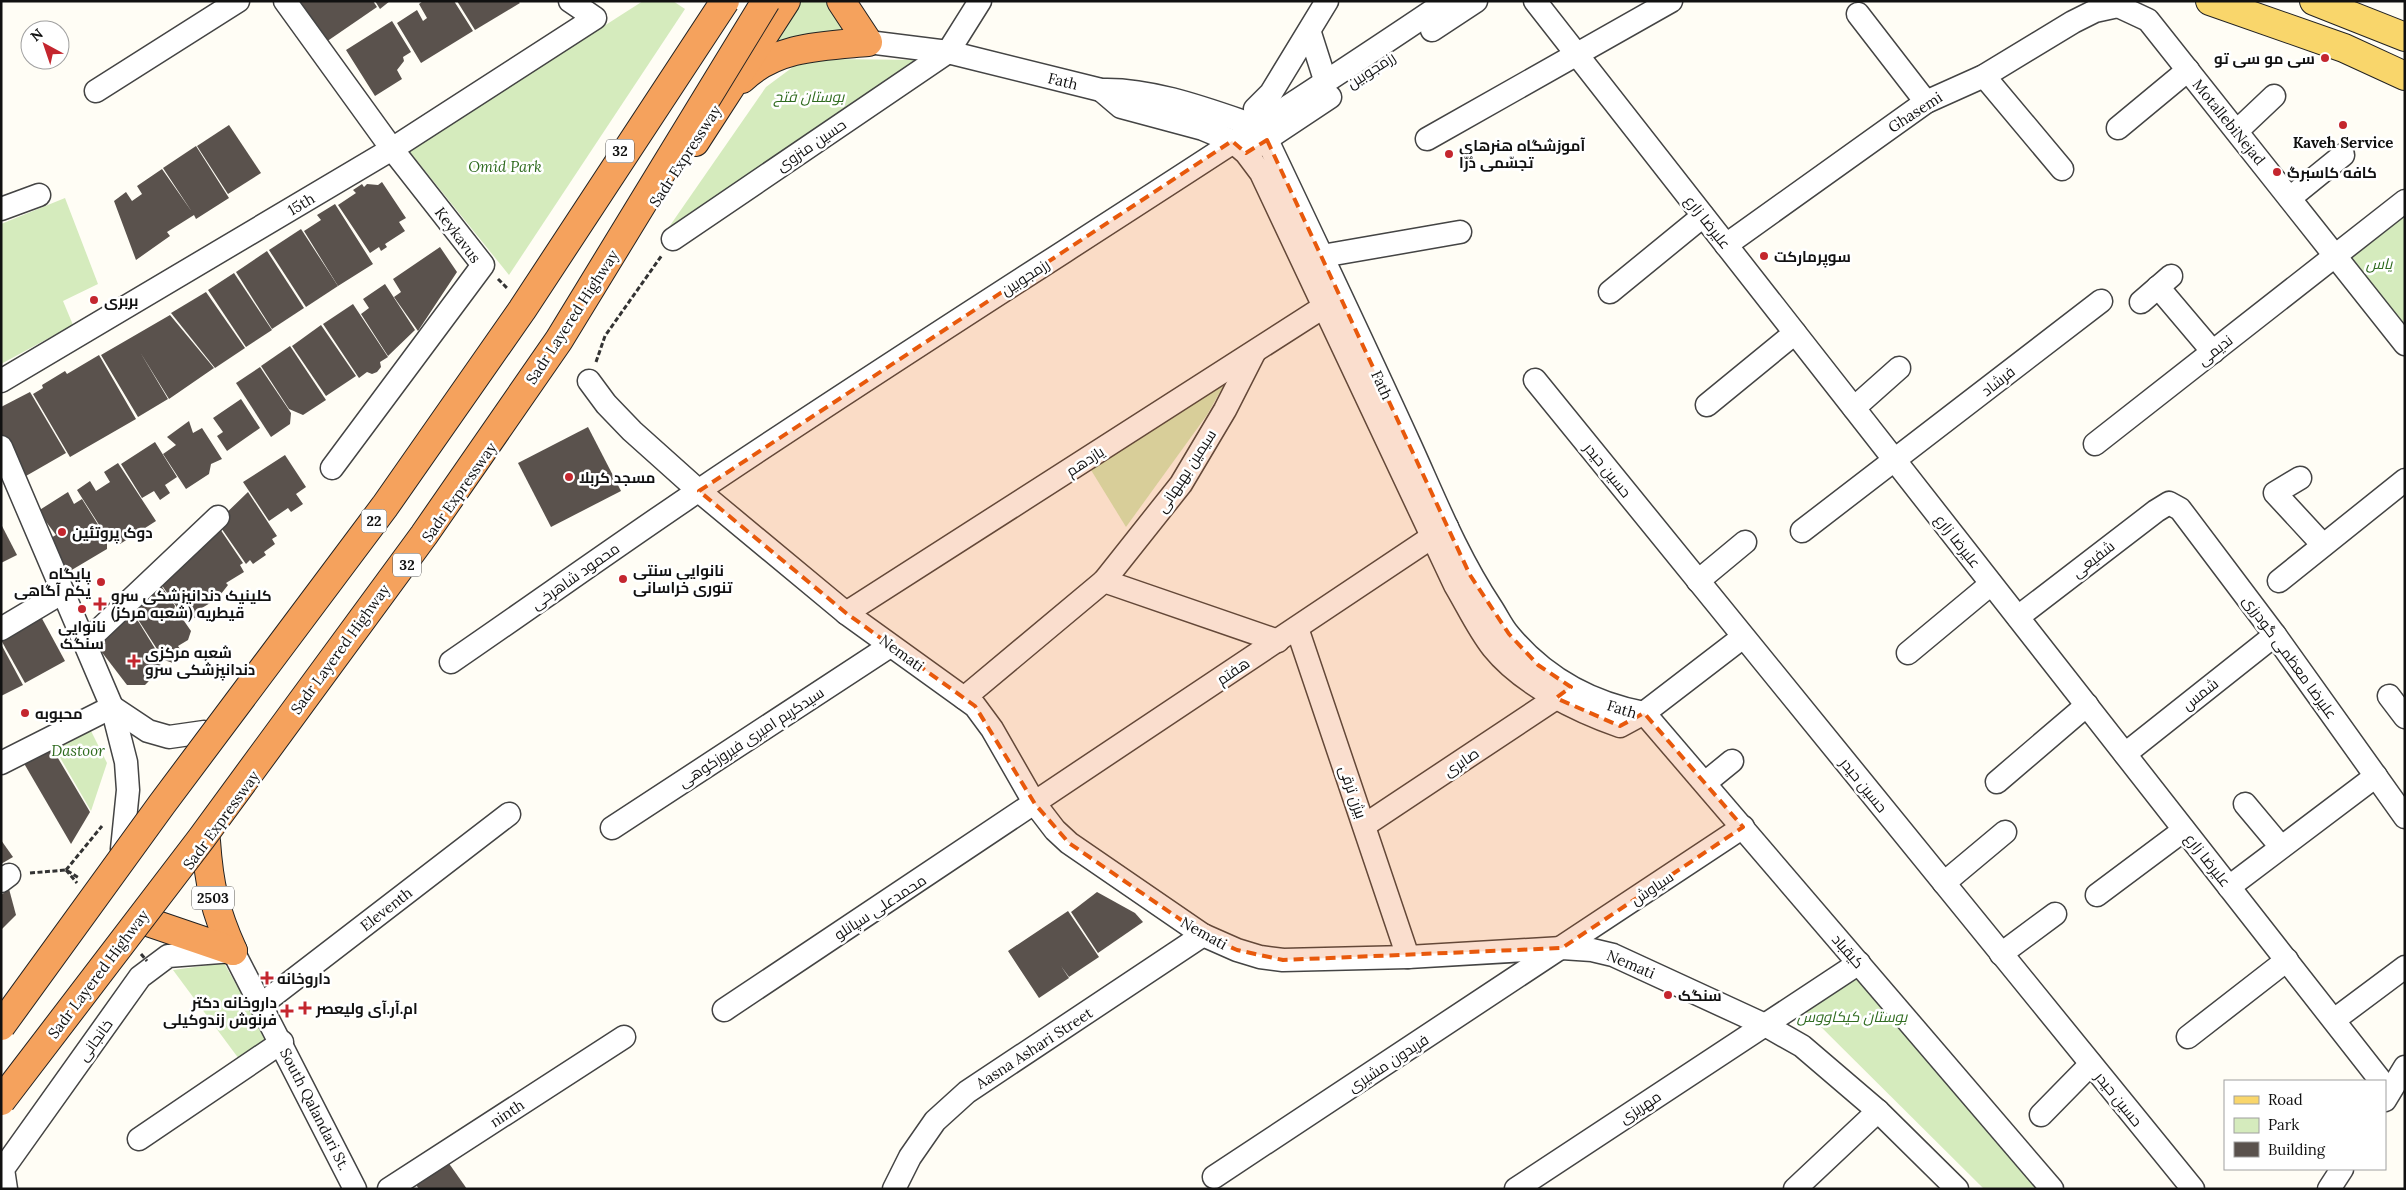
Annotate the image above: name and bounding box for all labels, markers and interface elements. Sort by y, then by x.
north arrow [20,20,70,70]
text: N [27,25,47,45]
street label: رزمجوبین [1343,47,1399,94]
place label: سی مو سی تو [2214,49,2315,68]
marker: سی مو سی تو [2319,52,2331,64]
street label: Fath [1046,68,1080,94]
street label: MotallebiNejad [2189,75,2269,169]
park label: بوستان فتح [773,87,845,107]
street label: Ghasemi [1884,87,1946,137]
street label: Sadr Expressway [645,101,725,211]
street label: حسین منزوی [772,115,850,176]
marker: Kaveh Service [2337,119,2349,131]
place label: Kaveh Service [2293,133,2393,152]
place label: آموزشگاه هنرهای تجسّمی دُرّا [1459,136,1586,172]
road number: 32 [606,140,634,162]
marker: آموزشگاه هنرهای تجسّمی دُرّا [1443,148,1455,160]
park label: Omid Park [468,157,542,176]
place label: کافه کاسبرگ [2287,163,2377,182]
marker: کافه کاسبرگ [2271,166,2283,178]
street label: 15th [284,189,318,219]
street label: علیرضا زارع [1679,191,1735,254]
street label: Keykavus [431,203,485,267]
street label: Sadr Layered Highway [521,246,623,388]
place label: سوپرمارکت [1774,247,1851,268]
marker: سوپرمارکت [1758,250,1770,262]
street label: رزمجوبین [997,254,1053,301]
park label: یاس [2366,254,2393,273]
place label: بربری [104,291,138,310]
marker: بربری [88,294,100,306]
street label: ندیمی [2194,330,2237,370]
street label: فرشاد [1977,362,2019,400]
street label: Fath [1367,367,1397,403]
street label: سیمین بهبهانی [1152,426,1221,517]
street label: Sadr Expressway [417,438,501,546]
street label: حسین حیدر [1579,438,1636,502]
street label: یازدهم [1062,442,1108,481]
place label: مسجد کربلا [579,468,656,487]
marker: مسجد کربلا [563,471,575,483]
road number: 22 [362,510,386,532]
street label: علیرضا زارع [1929,510,1985,573]
place label: دوک پروتئین [72,523,153,544]
marker: دوک پروتئین [56,526,68,538]
street label: شفیعی [2068,536,2119,582]
street label: محمود شاهرخی [527,539,623,614]
road number: 32 [393,554,421,576]
place label: نانوایی سنتی تنوری خراسانی [633,561,733,597]
place label: پایگاه یکم آگاهی [14,564,92,601]
marker: نانوایی سنتی تنوری خراسانی [617,573,629,585]
marker: پایگاه یکم آگاهی [95,576,107,588]
street label: Sadr Layered Highway [286,580,394,718]
place label: کلینیک دندانپزشکی سرو قیطریه (شعبه مرکز) [111,586,272,623]
street label: علیرضا معظمی گودرزی [2238,591,2341,723]
marker: کلینیک دندانپزشکی سرو قیطریه (شعبه مرکز) [93,597,107,611]
marker: نانوایی سنگک [76,603,88,615]
place label: نانوایی سنگک [58,617,106,653]
street label: Nemati [876,630,928,676]
place label: شعبه مرکزی دندانپزشکی سرو [145,643,255,681]
street label: هفتم [1213,653,1254,690]
marker: شعبه مرکزی دندانپزشکی سرو [127,654,141,668]
street label: شمس [2178,674,2223,715]
street label: سیدکریم امیری فیروزکوهی [675,683,828,792]
street label: Fath [1605,696,1639,722]
place label: محبوبه [35,704,83,723]
marker: محبوبه [19,707,31,719]
park label: Dastoor [51,741,105,760]
street label: صابری [1440,743,1483,782]
street label: حسین حیدر [1835,753,1892,817]
street label: بیژن ترقی [1334,763,1371,821]
street label: Sadr Expressway [179,767,263,873]
street label: علیرضا زارع [2179,829,2235,892]
street label: سیاوش [1627,867,1678,910]
street label: محمدعلی سپانلو [830,870,930,945]
street label: Eleventh [356,883,416,935]
road number: 2503 [192,886,234,910]
street label: Sadr Layered Highway [43,906,153,1042]
street label: Nemati [1177,912,1231,954]
street label: کیقباد [1828,930,1868,972]
street label: Nemati [1604,945,1658,983]
place label: داروخانه [277,969,330,988]
marker: داروخانه [261,972,273,984]
place label: سنگک [1678,986,1722,1005]
marker: سنگک [1662,989,1674,1001]
place label: داروخانه دکتر فرنوش زندوکیلی [163,993,277,1029]
place label: ام.آر.آی ولیعصر [315,999,418,1019]
marker: ام.آر.آی ولیعصر [298,1001,312,1015]
street label: Aasna Ashari Street [971,1003,1096,1093]
marker: داروخانه دکتر فرنوش زندوکیلی [281,1005,293,1017]
park label: بوستان کیکاووس [1797,1007,1908,1026]
street label: خانجانی [73,1015,117,1065]
street label: فریدون مشیری [1344,1030,1433,1097]
street label: South Qalandari St. [276,1045,354,1173]
street label: حسین حیدر [2090,1067,2147,1131]
legend [2224,1080,2386,1170]
street label: مهریزی [1616,1087,1665,1128]
text: Road [2268,1090,2303,1109]
street label: ninth [486,1095,528,1131]
text: Park [2268,1115,2299,1134]
text: Building [2268,1140,2326,1159]

